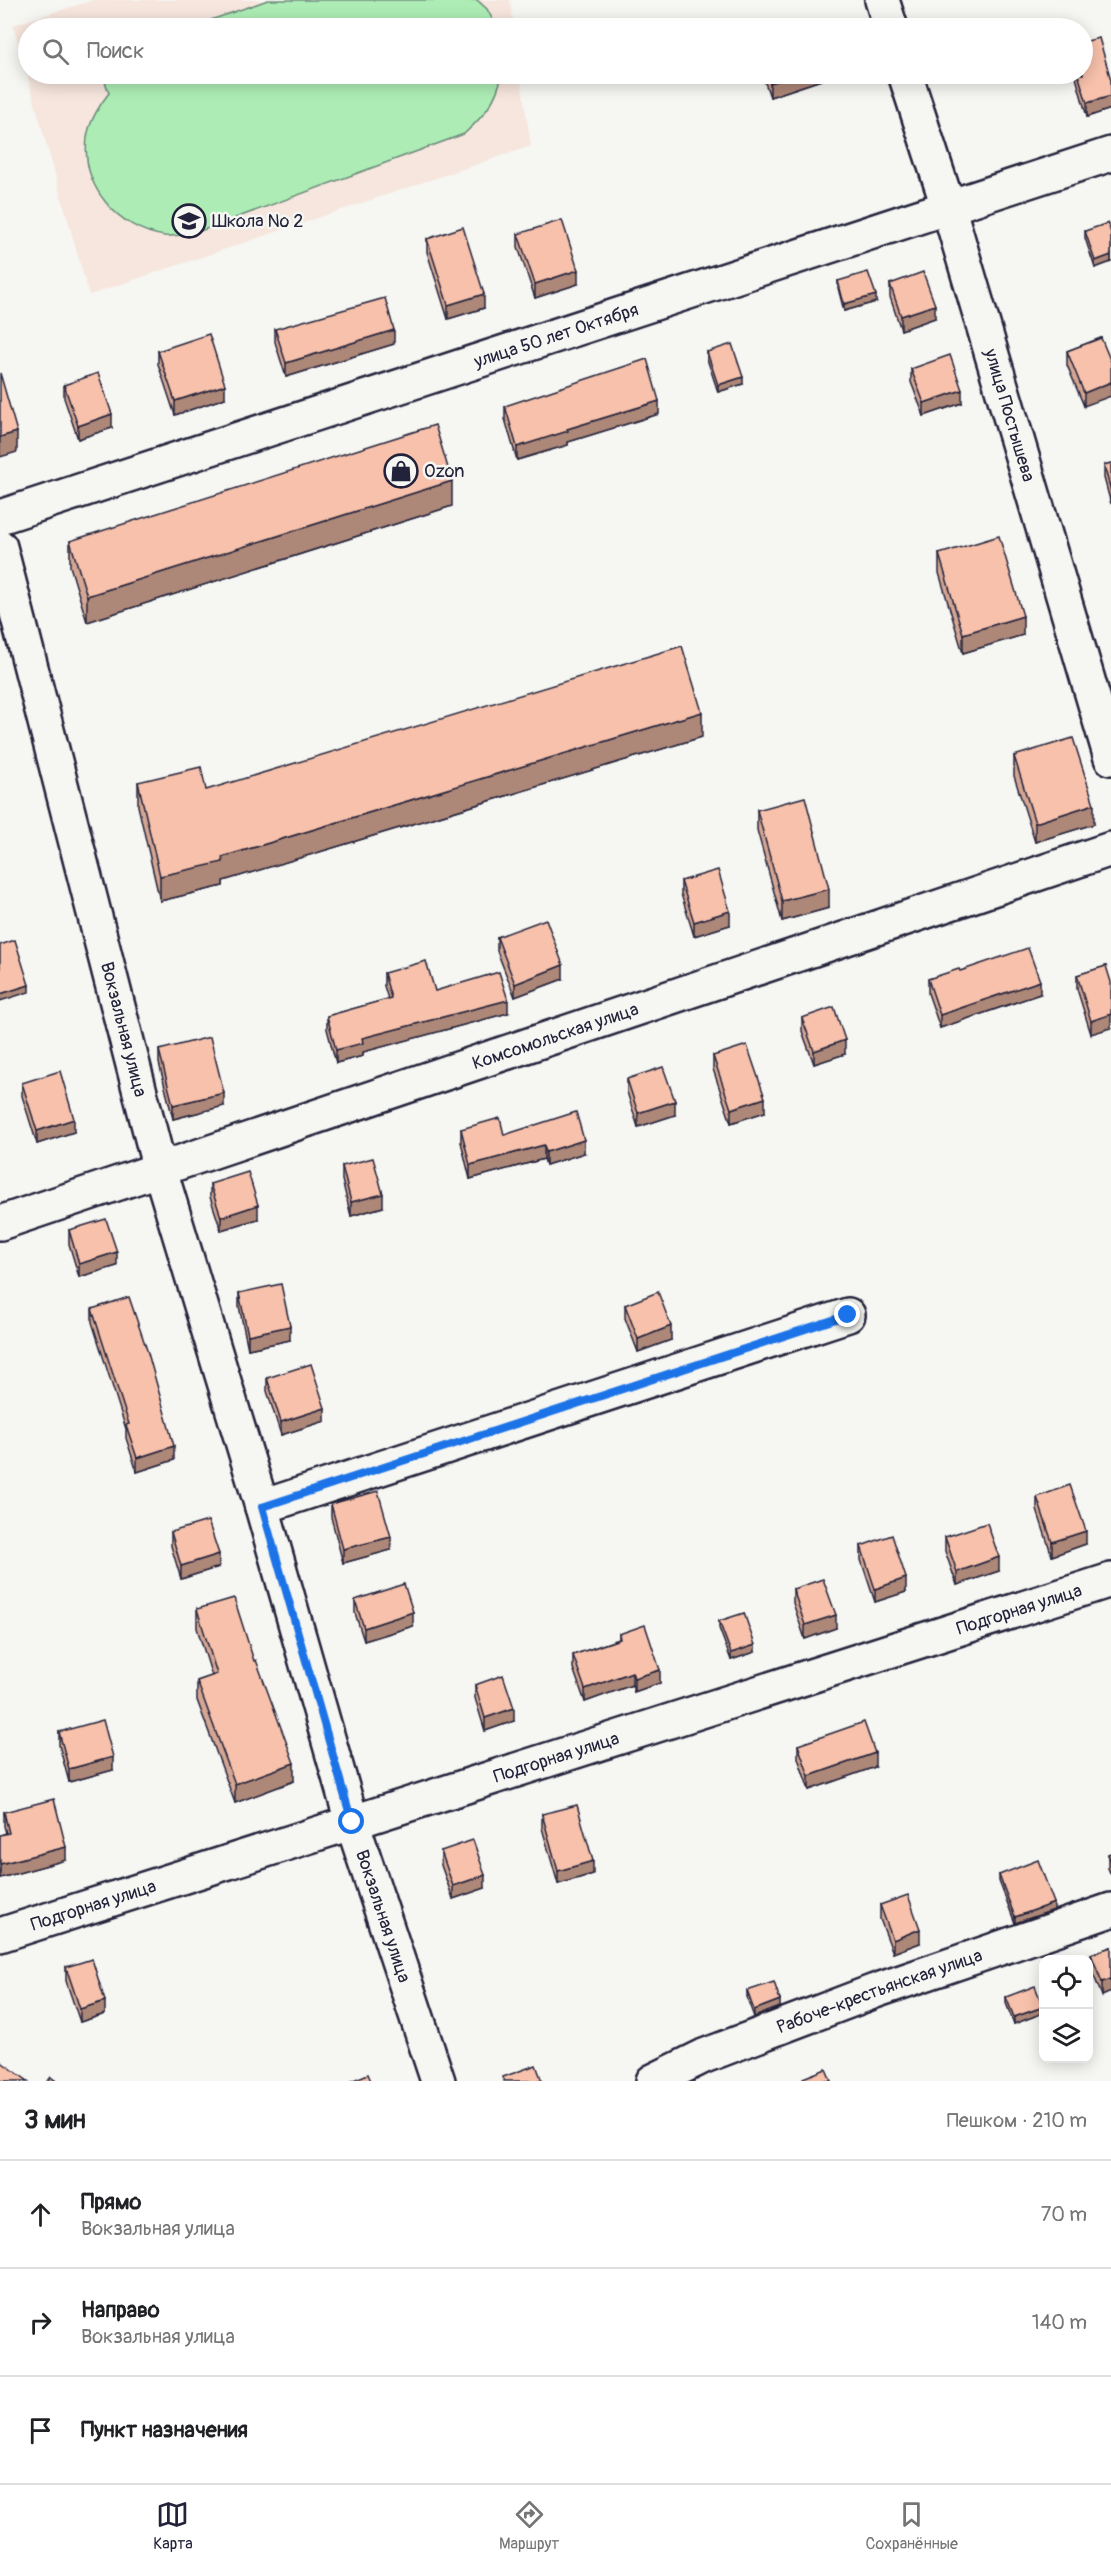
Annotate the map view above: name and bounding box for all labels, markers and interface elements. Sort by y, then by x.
search box [18,18,1093,84]
icon: search [39,35,72,68]
text: Поиск [87,37,144,65]
school or university icon: Школа № 2 [171,203,207,239]
place label: Школа № 2 [212,210,303,233]
street label: улица 50 лет Октября [470,298,641,374]
street label: улица Постышева [979,345,1040,485]
shop icon: Ozon [383,453,419,489]
place label: Ozon [424,460,464,483]
street label: Вокзальная улица [95,960,152,1099]
street label: Комсомольская улица [469,998,642,1075]
route end [834,1301,860,1327]
street label: Подгорная улица [954,1579,1085,1641]
street label: Подгорная улица [491,1727,622,1788]
route start [338,1808,364,1834]
street label: Вокзальная улица [350,1847,415,1986]
street label: Подгорная улица [28,1875,159,1936]
street label: Рабоче-крестьянская улица [774,1944,985,2039]
map controls [1039,1955,1093,2063]
button: locate [1039,1955,1093,2009]
button: layers [1039,2009,1093,2063]
text: 3 мин [24,2104,86,2136]
text: Пешком · 210 m [947,2108,1087,2133]
text: Прямо [81,2188,141,2216]
icon: ahead [24,2198,57,2231]
text: 70 m [1041,2202,1087,2227]
text: Вокзальная улица [81,2216,235,2241]
text: Направо [81,2296,160,2324]
icon: right [24,2306,57,2339]
text: 140 m [1032,2310,1087,2335]
text: Вокзальная улица [81,2324,235,2349]
icon: arrive [24,2414,57,2447]
text: Пункт назначения [81,2416,248,2444]
tab: Карта [153,2498,193,2554]
tab: Маршрут [499,2498,559,2554]
tab: Сохранённые [866,2498,958,2554]

